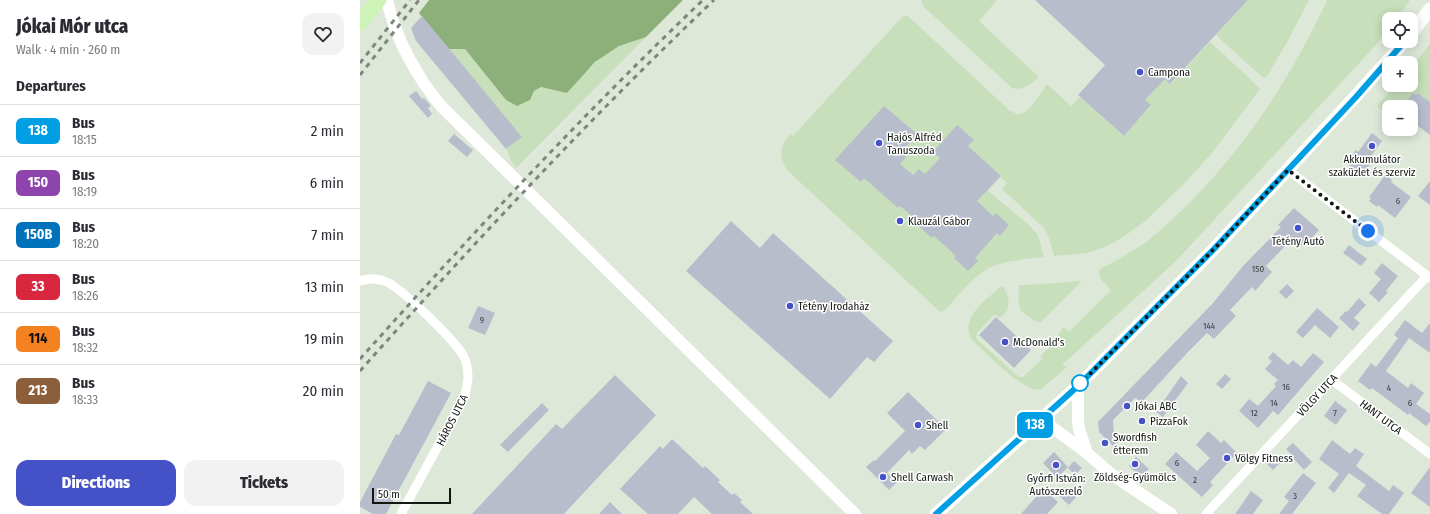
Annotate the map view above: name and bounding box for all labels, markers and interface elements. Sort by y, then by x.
map controls [1382,12,1418,136]
button: locate [1382,12,1418,48]
button: heart [302,13,344,55]
text: Jókai Mór utca [16,15,128,38]
text: Walk · 4 min · 260 m [16,42,120,57]
button: + [1382,56,1418,92]
place label: Campona [1148,66,1190,79]
marker: Campona [1135,67,1145,77]
text: Departures [16,77,86,95]
button: − [1382,100,1418,136]
text: Bus [72,114,95,132]
text: 138 [28,122,48,139]
text: 2 min [311,122,344,140]
place label: Hajós Alfréd Tanuszoda [887,131,942,157]
text: 18:15 [72,132,97,147]
marker: Hajós Alfréd Tanuszoda [874,138,884,148]
marker: Akkumulátor szaküzlet és szerviz [1367,141,1377,151]
place label: Akkumulátor szaküzlet és szerviz [1329,153,1416,179]
text: Bus [72,166,95,184]
text: 150 [28,174,48,191]
text: 6 min [310,174,344,192]
text: 18:19 [72,184,97,199]
house number: 6 [1396,196,1401,206]
place label: Klauzál Gábor [908,215,970,228]
marker: Klauzál Gábor [895,216,905,226]
text: Bus [72,218,95,236]
your location [1358,221,1378,241]
marker: Tétény Autó [1293,223,1303,233]
text: 150B [24,226,52,243]
text: 7 min [311,226,344,244]
place label: Tétény Autó [1272,235,1325,248]
text: 18:20 [72,236,99,251]
house number: 150 [1252,264,1264,274]
text: Bus [72,270,95,288]
text: 33 [31,278,45,295]
text: 13 min [305,278,344,296]
text: 18:26 [72,288,99,303]
place label: Tétény Irodaház [798,300,870,313]
marker: Tétény Irodaház [785,301,795,311]
house number: 9 [480,315,484,325]
house number: 144 [1203,321,1216,331]
text: Bus [72,322,95,340]
text: 114 [29,330,47,347]
text: 19 min [304,330,344,348]
place label: McDonald's [1013,336,1065,349]
marker: McDonald's [1000,337,1010,347]
text: 18:32 [72,340,98,355]
street label: VÖLGY UTCA [1294,371,1341,419]
text: Bus [72,374,95,392]
unlabelled marker [1071,374,1089,392]
text: 213 [29,382,47,399]
text: 20 min [303,382,344,400]
house number: 16 [1282,382,1291,392]
house number: 4 [1387,383,1392,393]
text: 18:33 [72,392,98,407]
street label: HÁROS UTCA [433,392,471,448]
street label: HANT UTCA [1357,397,1404,438]
house number: 14 [1270,398,1279,408]
house number: 6 [1408,398,1413,408]
place label: Jókai ABC [1135,400,1177,413]
marker: Jókai ABC [1122,401,1132,411]
house number: 12 [1250,408,1258,418]
house number: 7 [1333,408,1337,418]
line badge: 138 [1012,412,1058,438]
place label: PizzaFok [1150,415,1189,428]
text: 138 [1025,416,1045,433]
marker: PizzaFok [1137,416,1147,426]
place label: Shell [926,419,949,432]
marker: Shell [913,420,923,430]
place label: Swordfish étterem [1113,431,1157,457]
marker: Swordfish étterem [1100,438,1110,448]
place label: Völgy Fitness [1235,452,1293,465]
marker: Völgy Fitness [1222,453,1232,463]
house number: 6 [1175,458,1180,468]
marker: Zöldség-Gyümölcs [1130,459,1140,469]
button: Directions [16,460,176,506]
button: Tickets [184,460,344,506]
marker: Győrfi István: Autószerelő [1051,460,1061,470]
place label: Shell Carwash [891,471,954,484]
place label: Zöldség-Gyümölcs [1094,471,1176,484]
marker: Shell Carwash [878,472,888,482]
place label: Győrfi István: Autószerelő [1027,472,1085,498]
house number: 2 [1193,475,1197,485]
scale bar [372,486,451,505]
text: 50 m [378,488,400,501]
house number: 3 [1293,491,1297,501]

